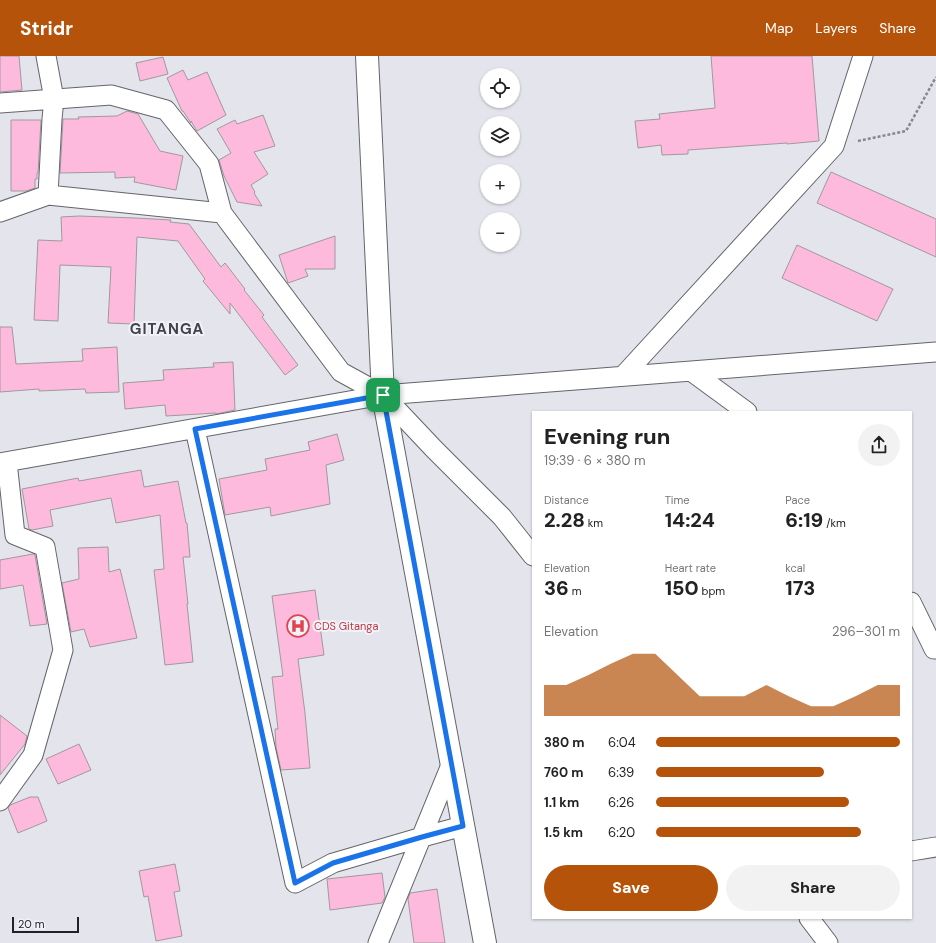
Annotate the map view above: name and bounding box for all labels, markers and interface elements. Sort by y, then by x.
text: Stridr [20,16,73,41]
text: Map [765,19,793,37]
text: Layers [815,19,857,37]
text: Share [879,19,916,37]
map controls [480,68,520,252]
button: locate [480,68,520,108]
button: layers [480,116,520,156]
button: + [480,164,520,204]
button: − [480,212,520,252]
district label: GITANGA [130,319,204,339]
pin [366,378,400,412]
icon: arrive [372,384,394,406]
text: Evening run [544,422,670,451]
button: share [858,424,900,466]
text: 19:39 · 6 × 380 m [544,452,646,469]
text: Distance [544,493,589,507]
text: Time [665,493,690,507]
text: Pace [785,493,810,507]
text: 2.28 [544,507,585,533]
text: 14:24 [665,507,715,533]
text: 6:19 [785,507,823,533]
text: km [585,516,603,530]
text: /km [823,516,846,530]
text: Elevation [544,561,590,575]
text: Heart rate [665,561,716,575]
text: kcal [785,561,805,575]
text: 36 [544,575,569,601]
text: 150 [665,575,699,601]
text: 173 [785,575,815,601]
text: m [569,584,582,598]
text: bpm [699,584,725,598]
hospital icon: CDS Gitanga [285,613,311,639]
place label: CDS Gitanga [314,619,378,633]
text: Elevation [544,623,598,640]
text: 296–301 m [832,623,900,640]
text: 380 m [544,734,585,751]
text: 6:04 [608,734,636,751]
text: 760 m [544,764,584,781]
text: 6:39 [608,764,634,781]
text: 1.1 km [544,794,579,811]
text: 6:26 [608,794,634,811]
text: 1.5 km [544,824,583,841]
text: 6:20 [608,824,635,841]
button: Save [544,865,718,911]
button: Share [726,865,900,911]
scale bar [12,915,79,934]
text: 20 m [18,917,44,931]

